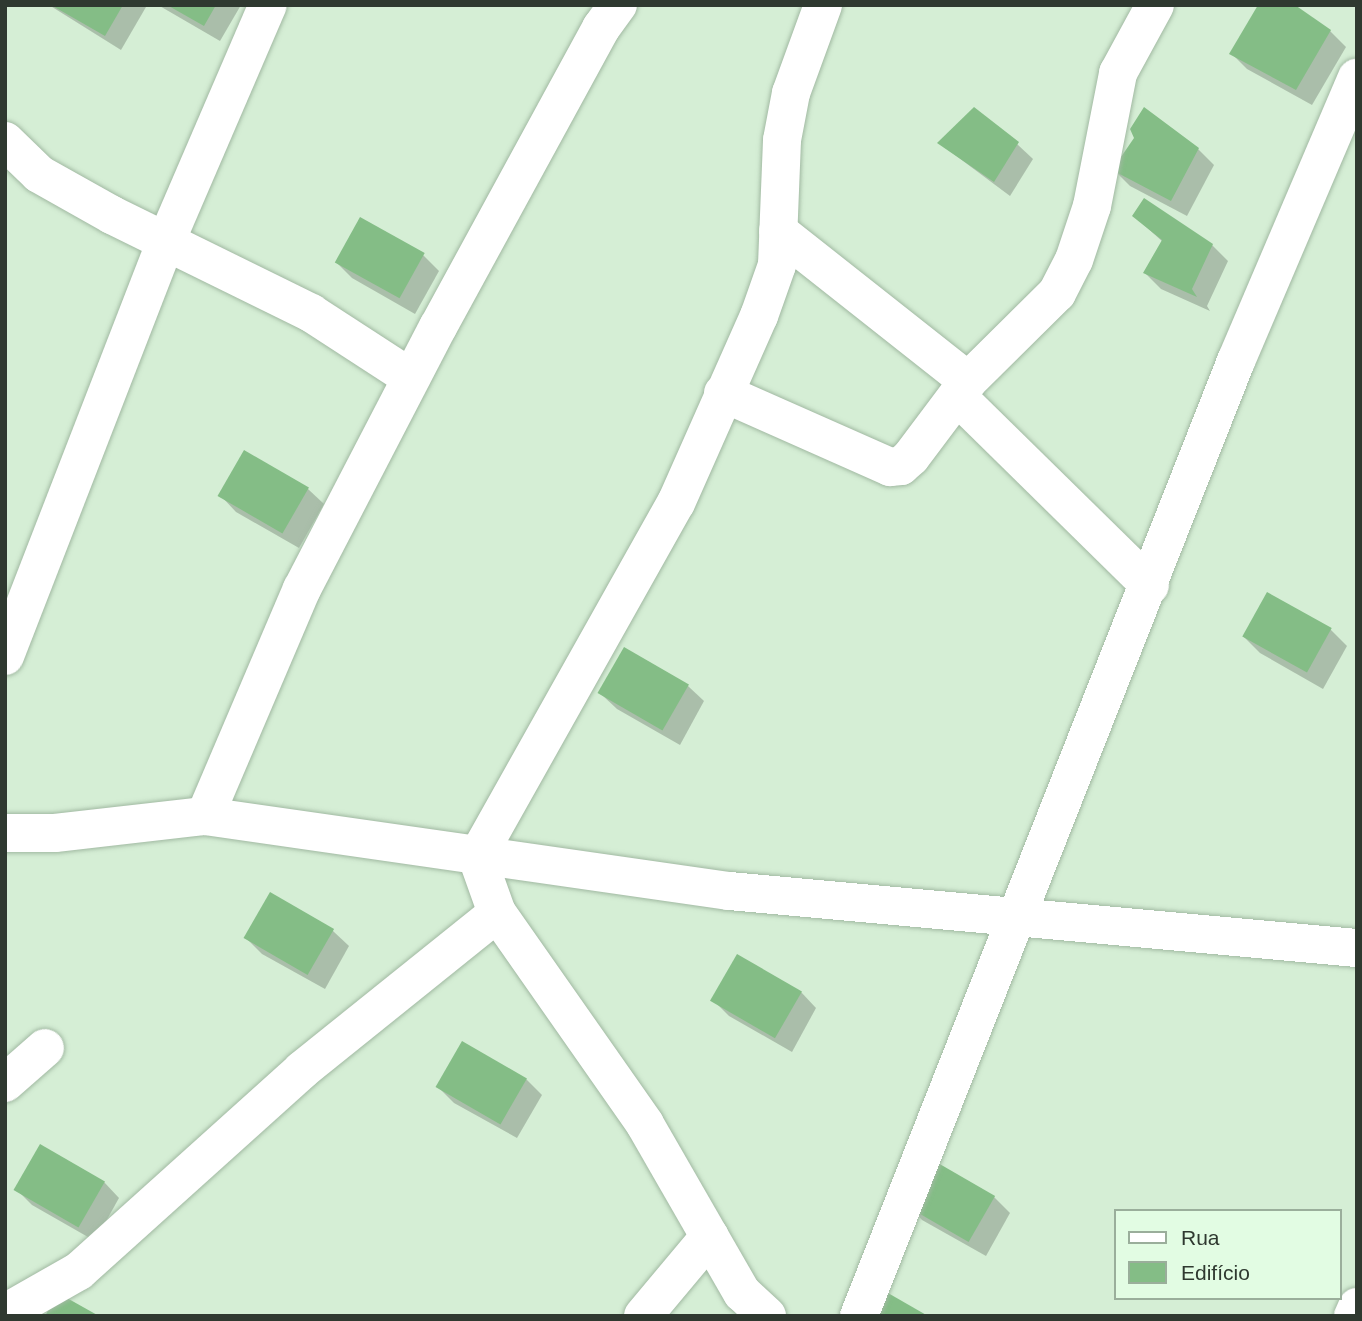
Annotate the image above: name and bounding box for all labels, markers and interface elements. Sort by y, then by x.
legend [1114,1209,1341,1300]
text: Rua [1181,1226,1220,1249]
text: Edifício [1181,1261,1250,1284]

